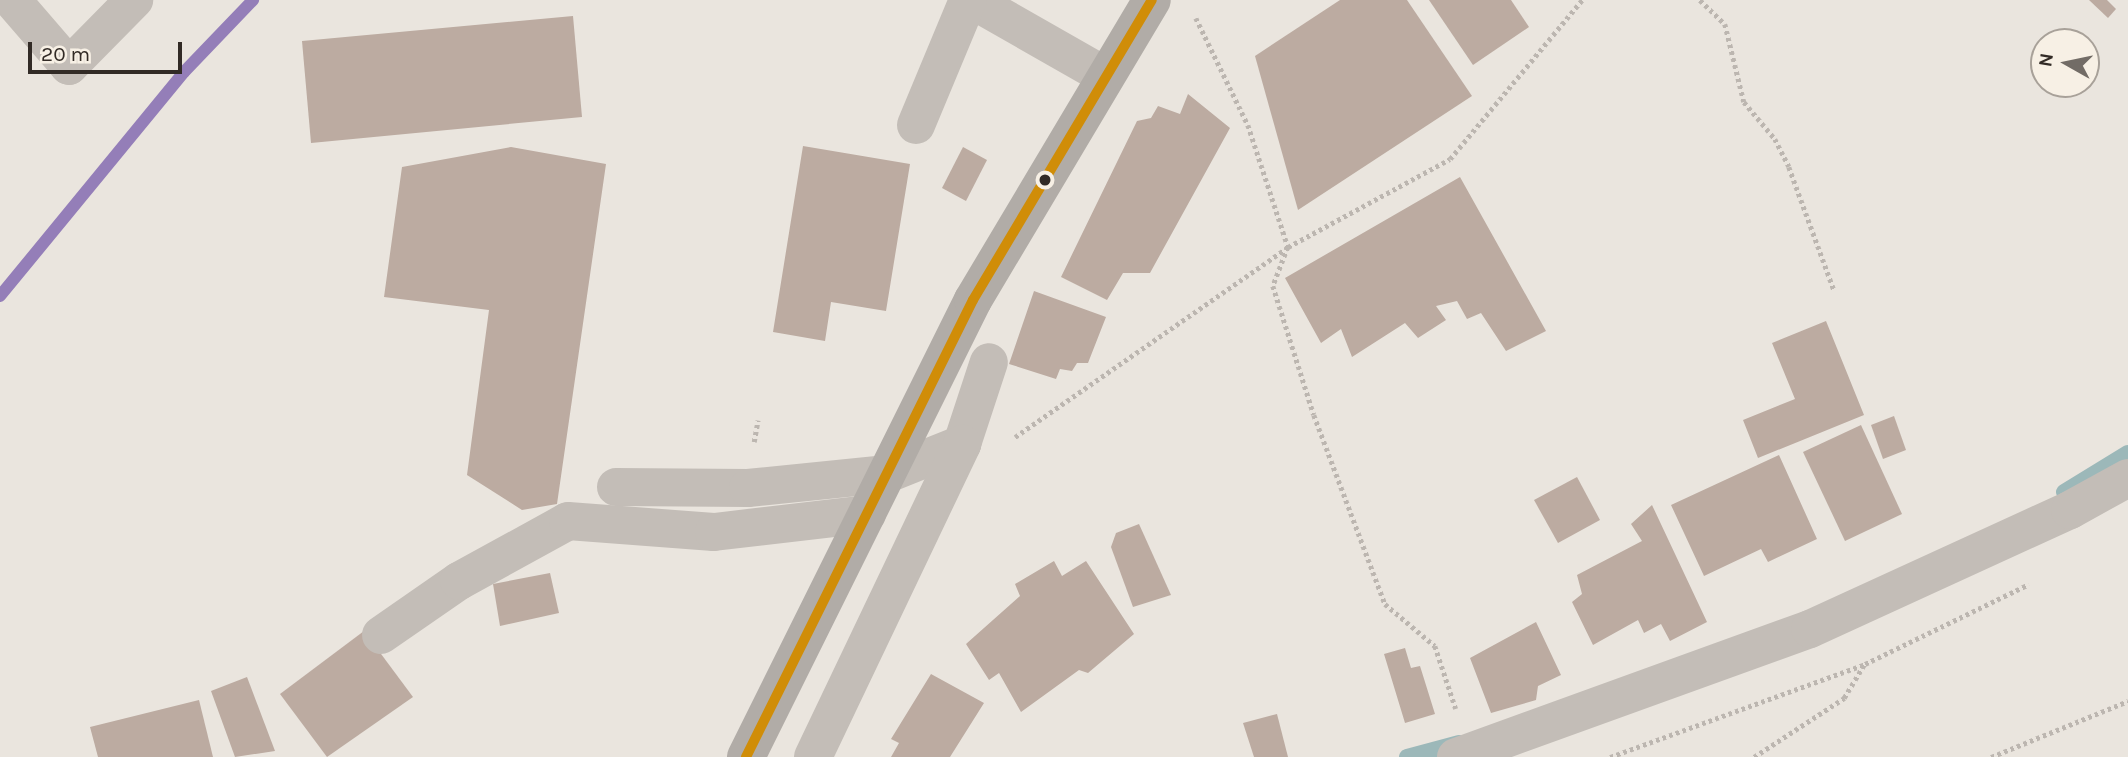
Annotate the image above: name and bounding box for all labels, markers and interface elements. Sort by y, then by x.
scale bar [32,28,186,72]
north arrow [2030,28,2100,98]
text: 20 m [41,42,90,66]
text: N [2034,52,2058,68]
unlabelled marker [1038,173,1052,187]

